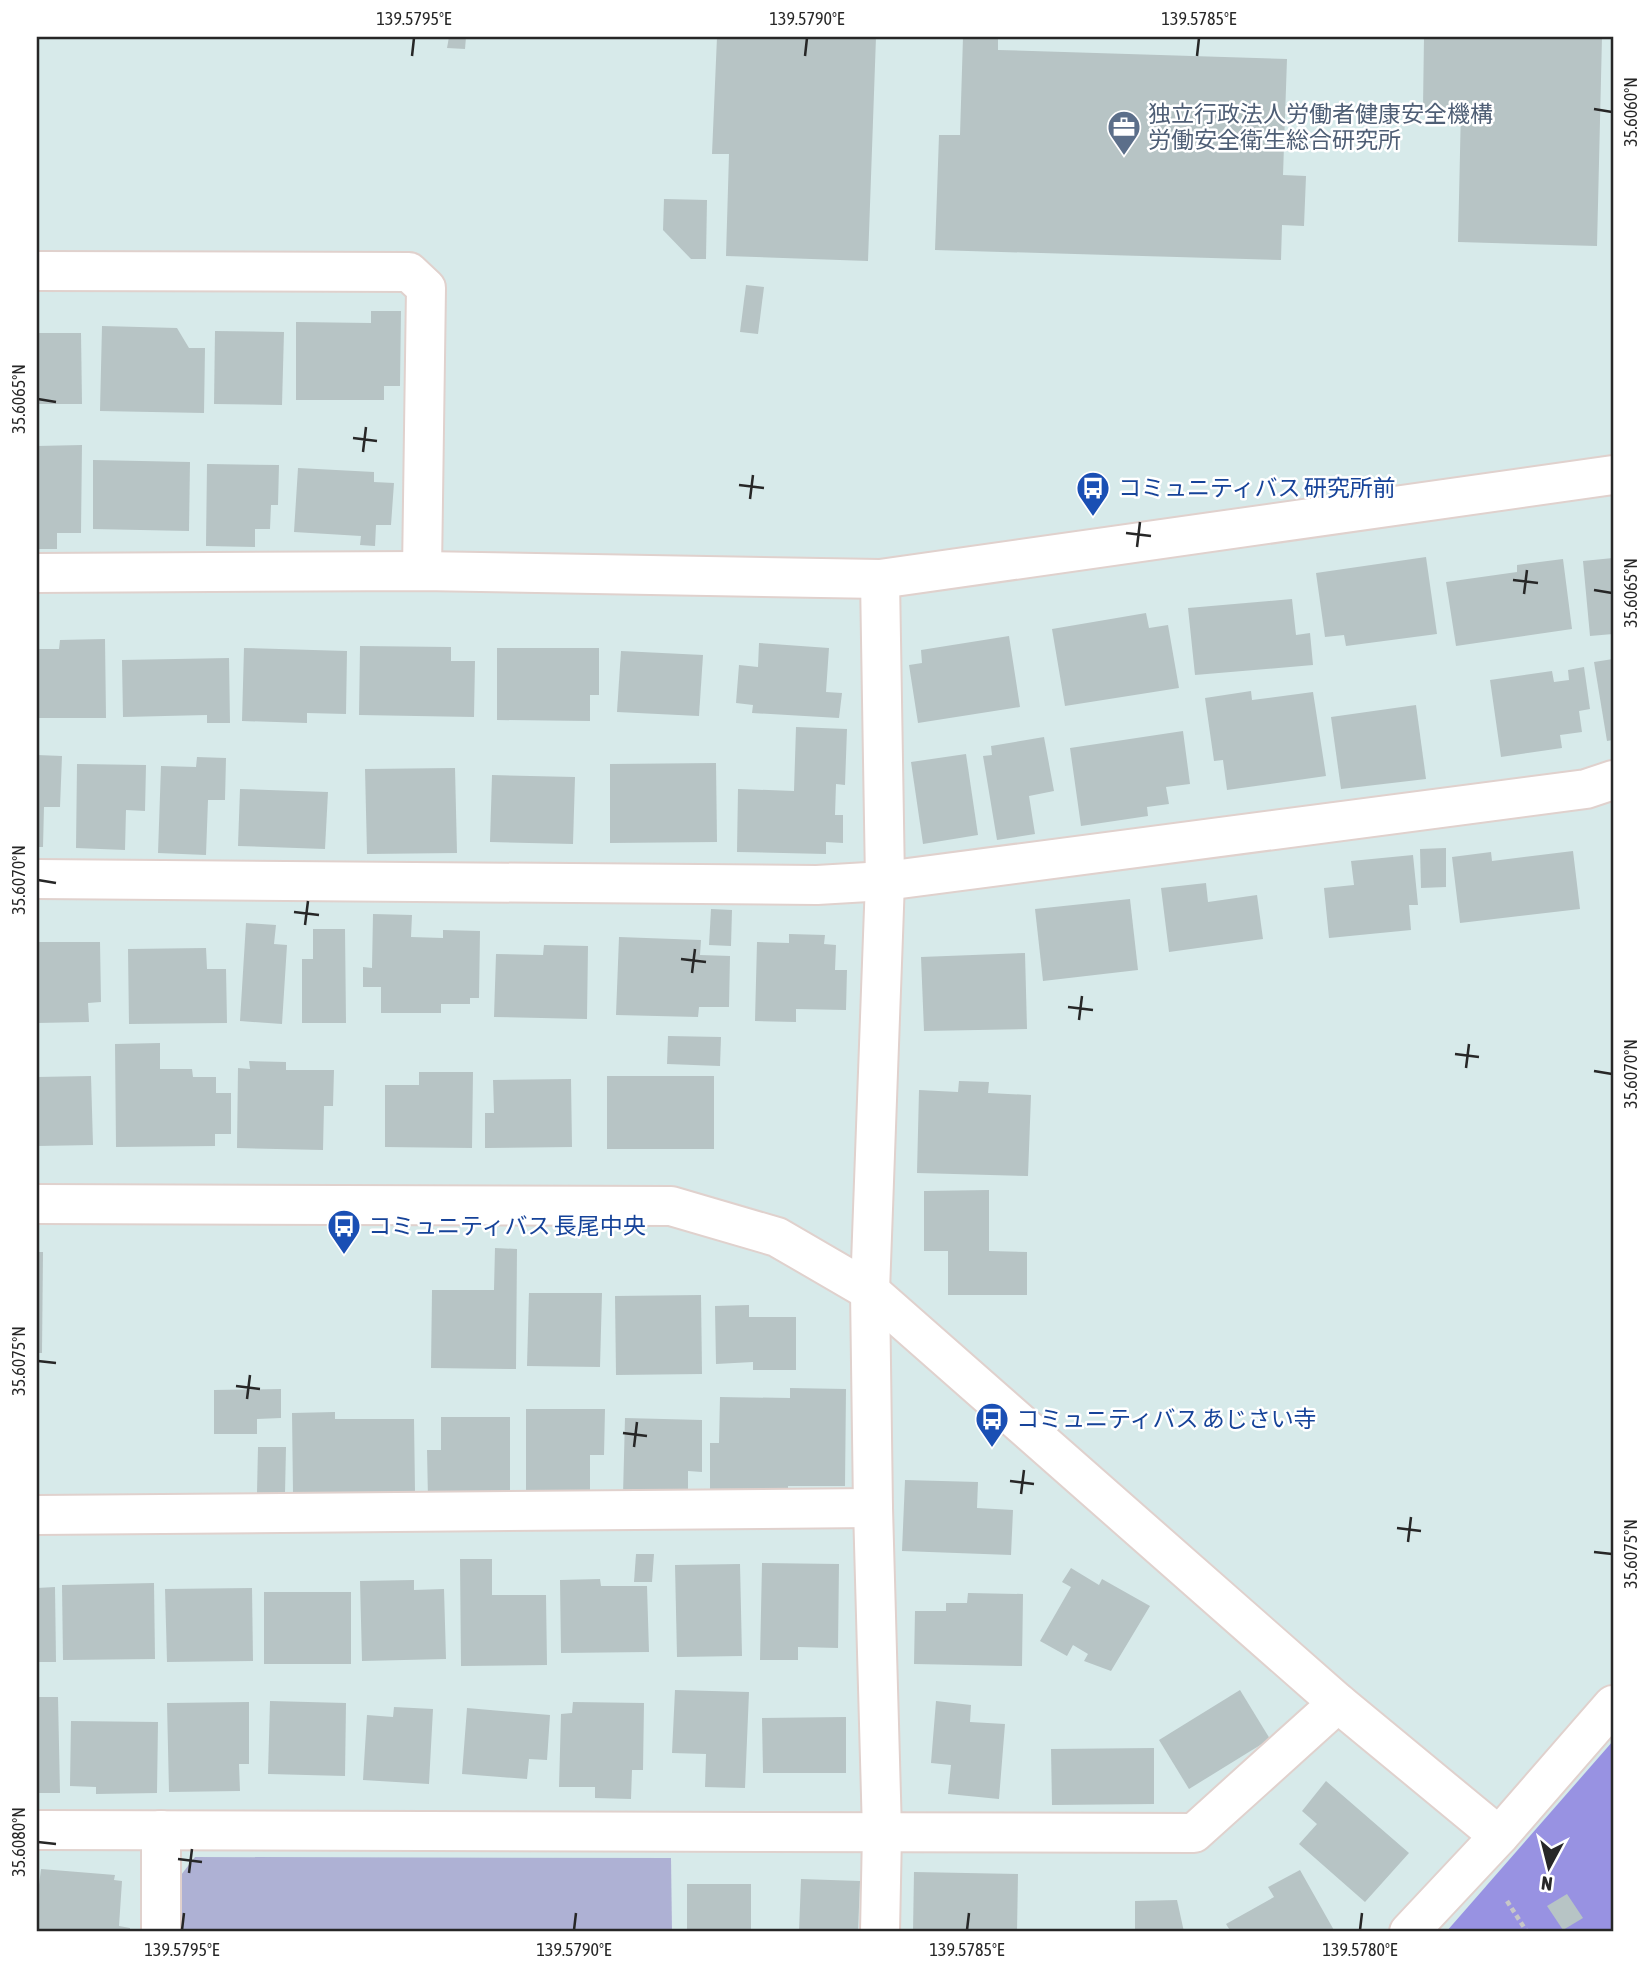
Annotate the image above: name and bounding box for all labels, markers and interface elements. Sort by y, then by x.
text: 139.5795°E [376,8,452,29]
text: 139.5790°E [769,8,845,29]
text: 139.5785°E [1161,8,1237,29]
text: 35.6060°N [1620,77,1641,147]
place label: 独立行政法人労働者健康安全機構 労働安全衛生総合研究所 [1148,101,1493,153]
office icon: 独立行政法人労働者健康安全機構 労働安全衛生総合研究所 [1105,108,1143,157]
text: 35.6065°N [8,364,29,434]
bus stop icon: コミュニティバス 研究所前 [1074,469,1112,518]
place label: コミュニティバス 研究所前 [1118,475,1396,501]
text: 35.6065°N [1620,558,1641,628]
text: 35.6070°N [8,845,29,915]
text: 35.6070°N [1620,1039,1641,1109]
bus stop icon: コミュニティバス 長尾中央 [325,1207,363,1256]
place label: コミュニティバス 長尾中央 [368,1213,646,1239]
text: 35.6075°N [8,1326,29,1396]
bus stop icon: コミュニティバス あじさい寺 [973,1400,1011,1449]
place label: コミュニティバス あじさい寺 [1016,1406,1317,1432]
text: 35.6075°N [1620,1519,1641,1589]
text: 35.6080°N [8,1807,29,1877]
north arrow [1514,1832,1584,1902]
text: N [1540,1872,1554,1895]
text: 139.5795°E [144,1939,220,1960]
text: 139.5790°E [536,1939,612,1960]
text: 139.5785°E [929,1939,1005,1960]
text: 139.5780°E [1322,1939,1398,1960]

